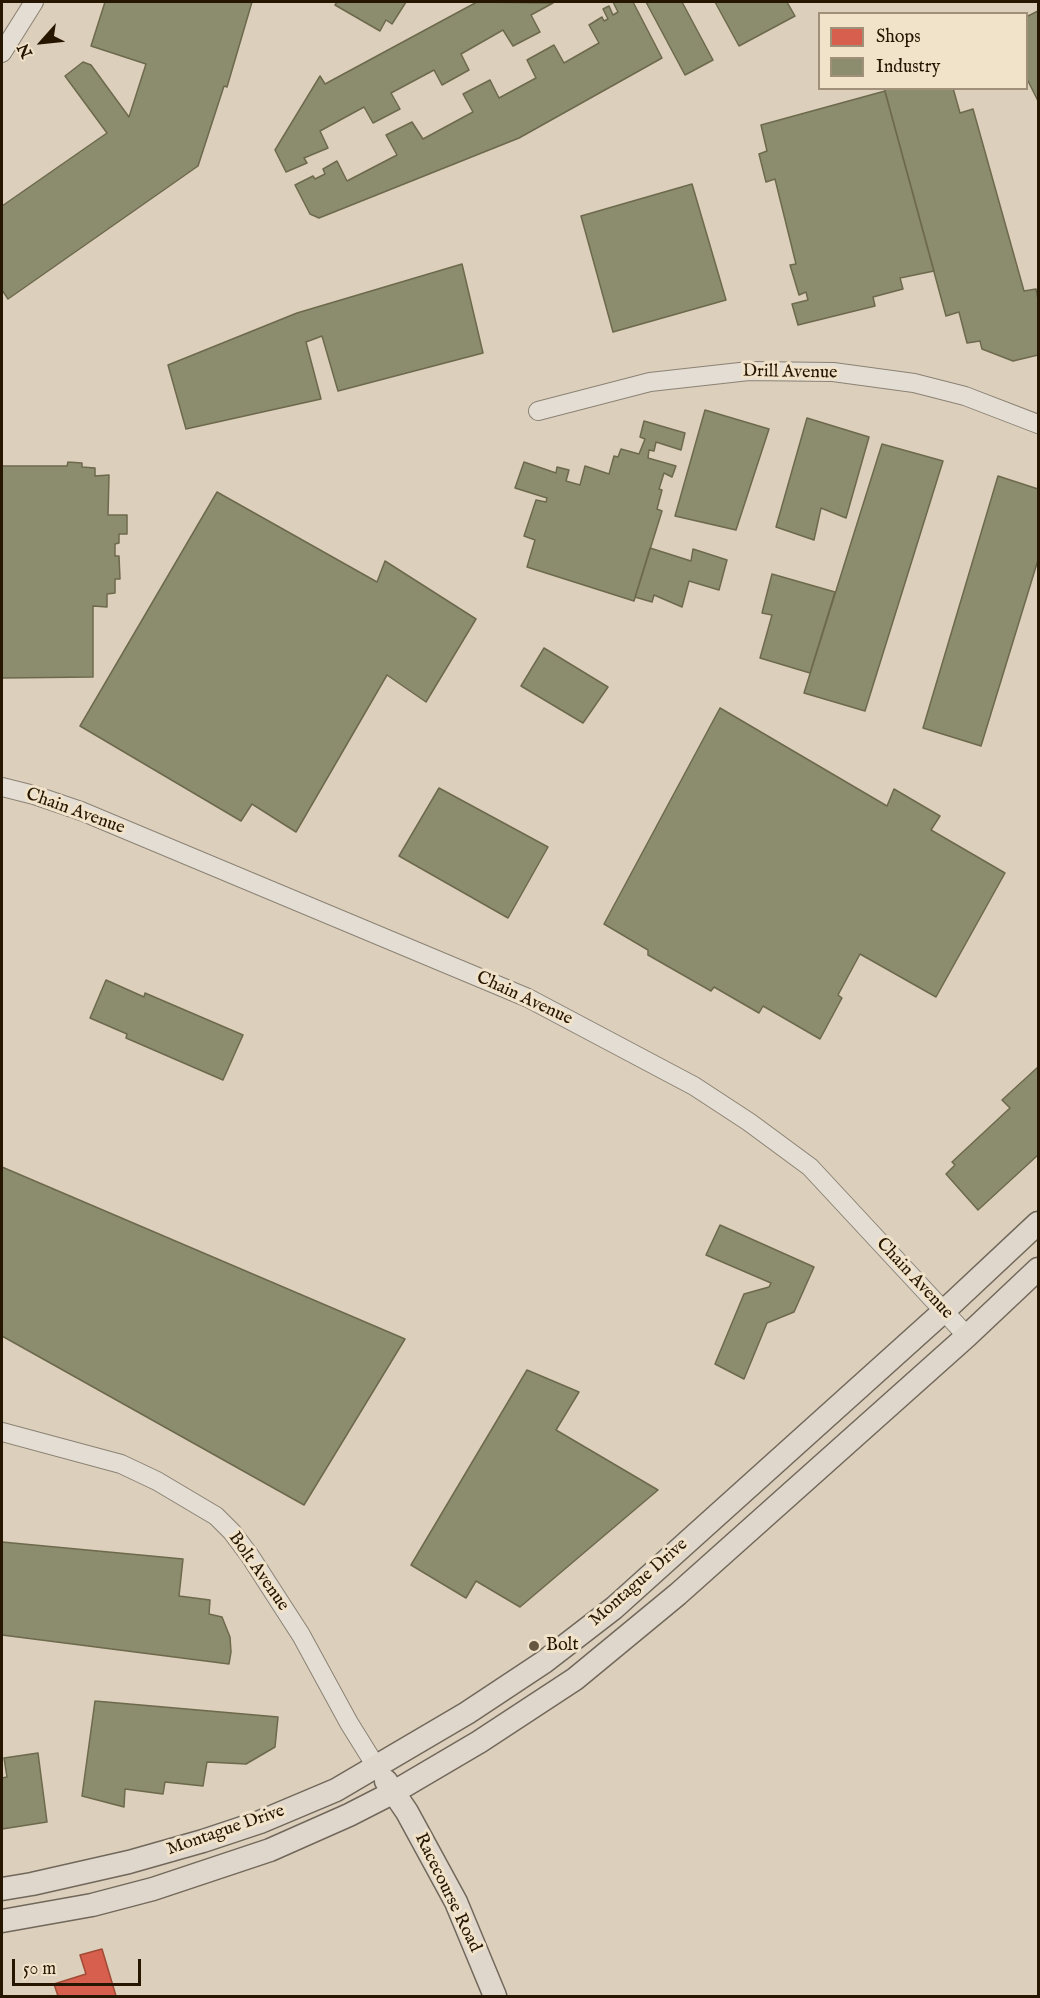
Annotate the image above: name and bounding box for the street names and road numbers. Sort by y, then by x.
street label: Drill Avenue [742,361,838,385]
street label: Chain Avenue [23,784,127,840]
street label: Chain Avenue [473,967,575,1031]
street label: Chain Avenue [871,1234,957,1324]
street label: Bolt Avenue [223,1528,293,1616]
street label: Montague Drive [585,1534,693,1632]
street label: Montague Drive [164,1801,288,1861]
street label: Racecourse Road [409,1830,485,1956]

